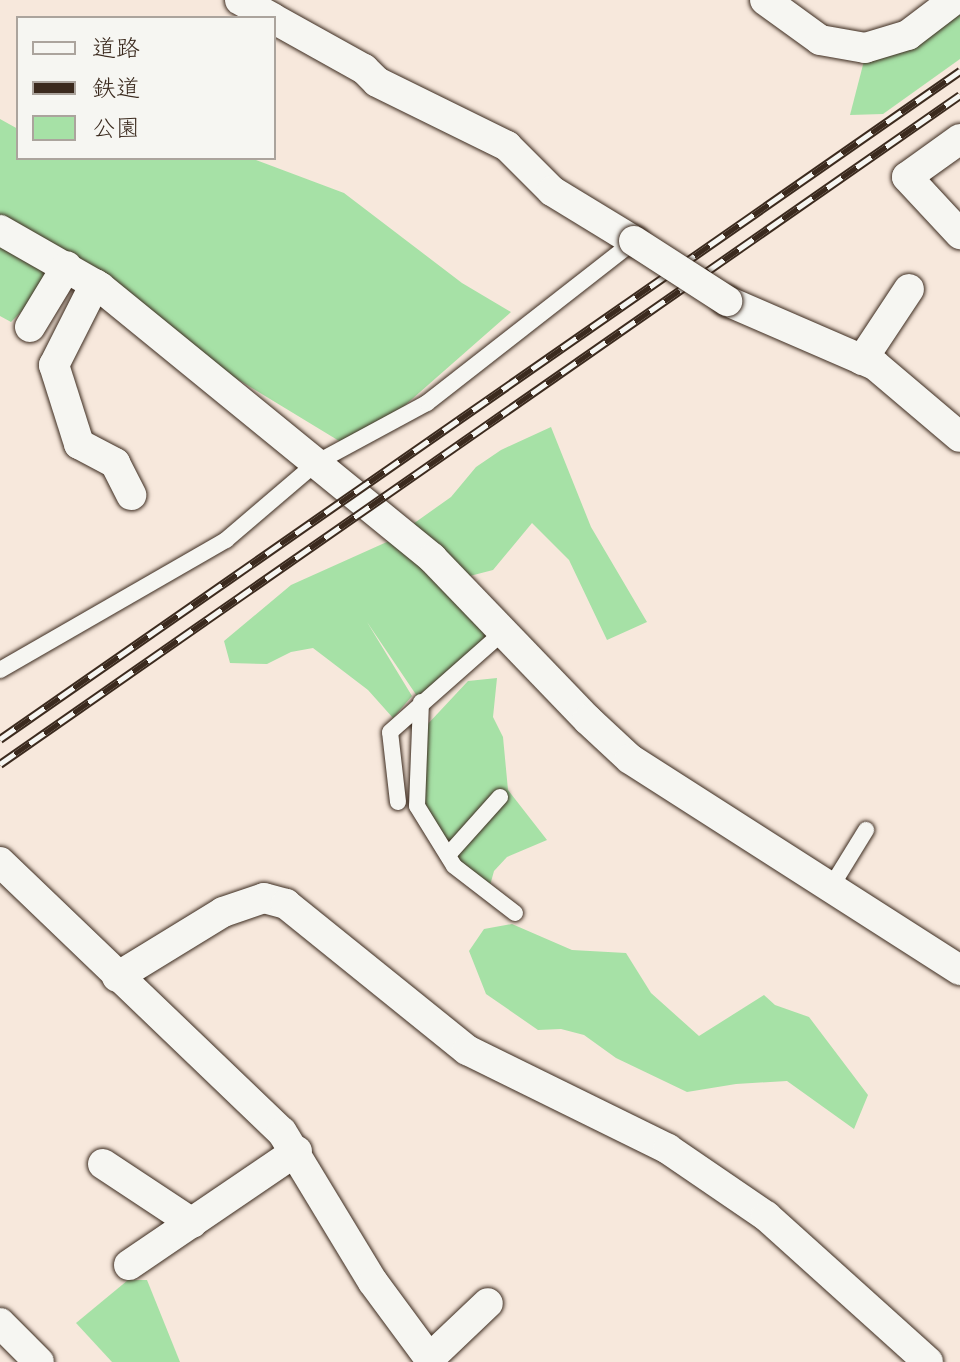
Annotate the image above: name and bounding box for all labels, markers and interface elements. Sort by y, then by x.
legend [16,16,276,160]
text: 道路 [92,34,140,68]
text: 鉄道 [92,74,140,108]
text: 公園 [92,114,140,148]

